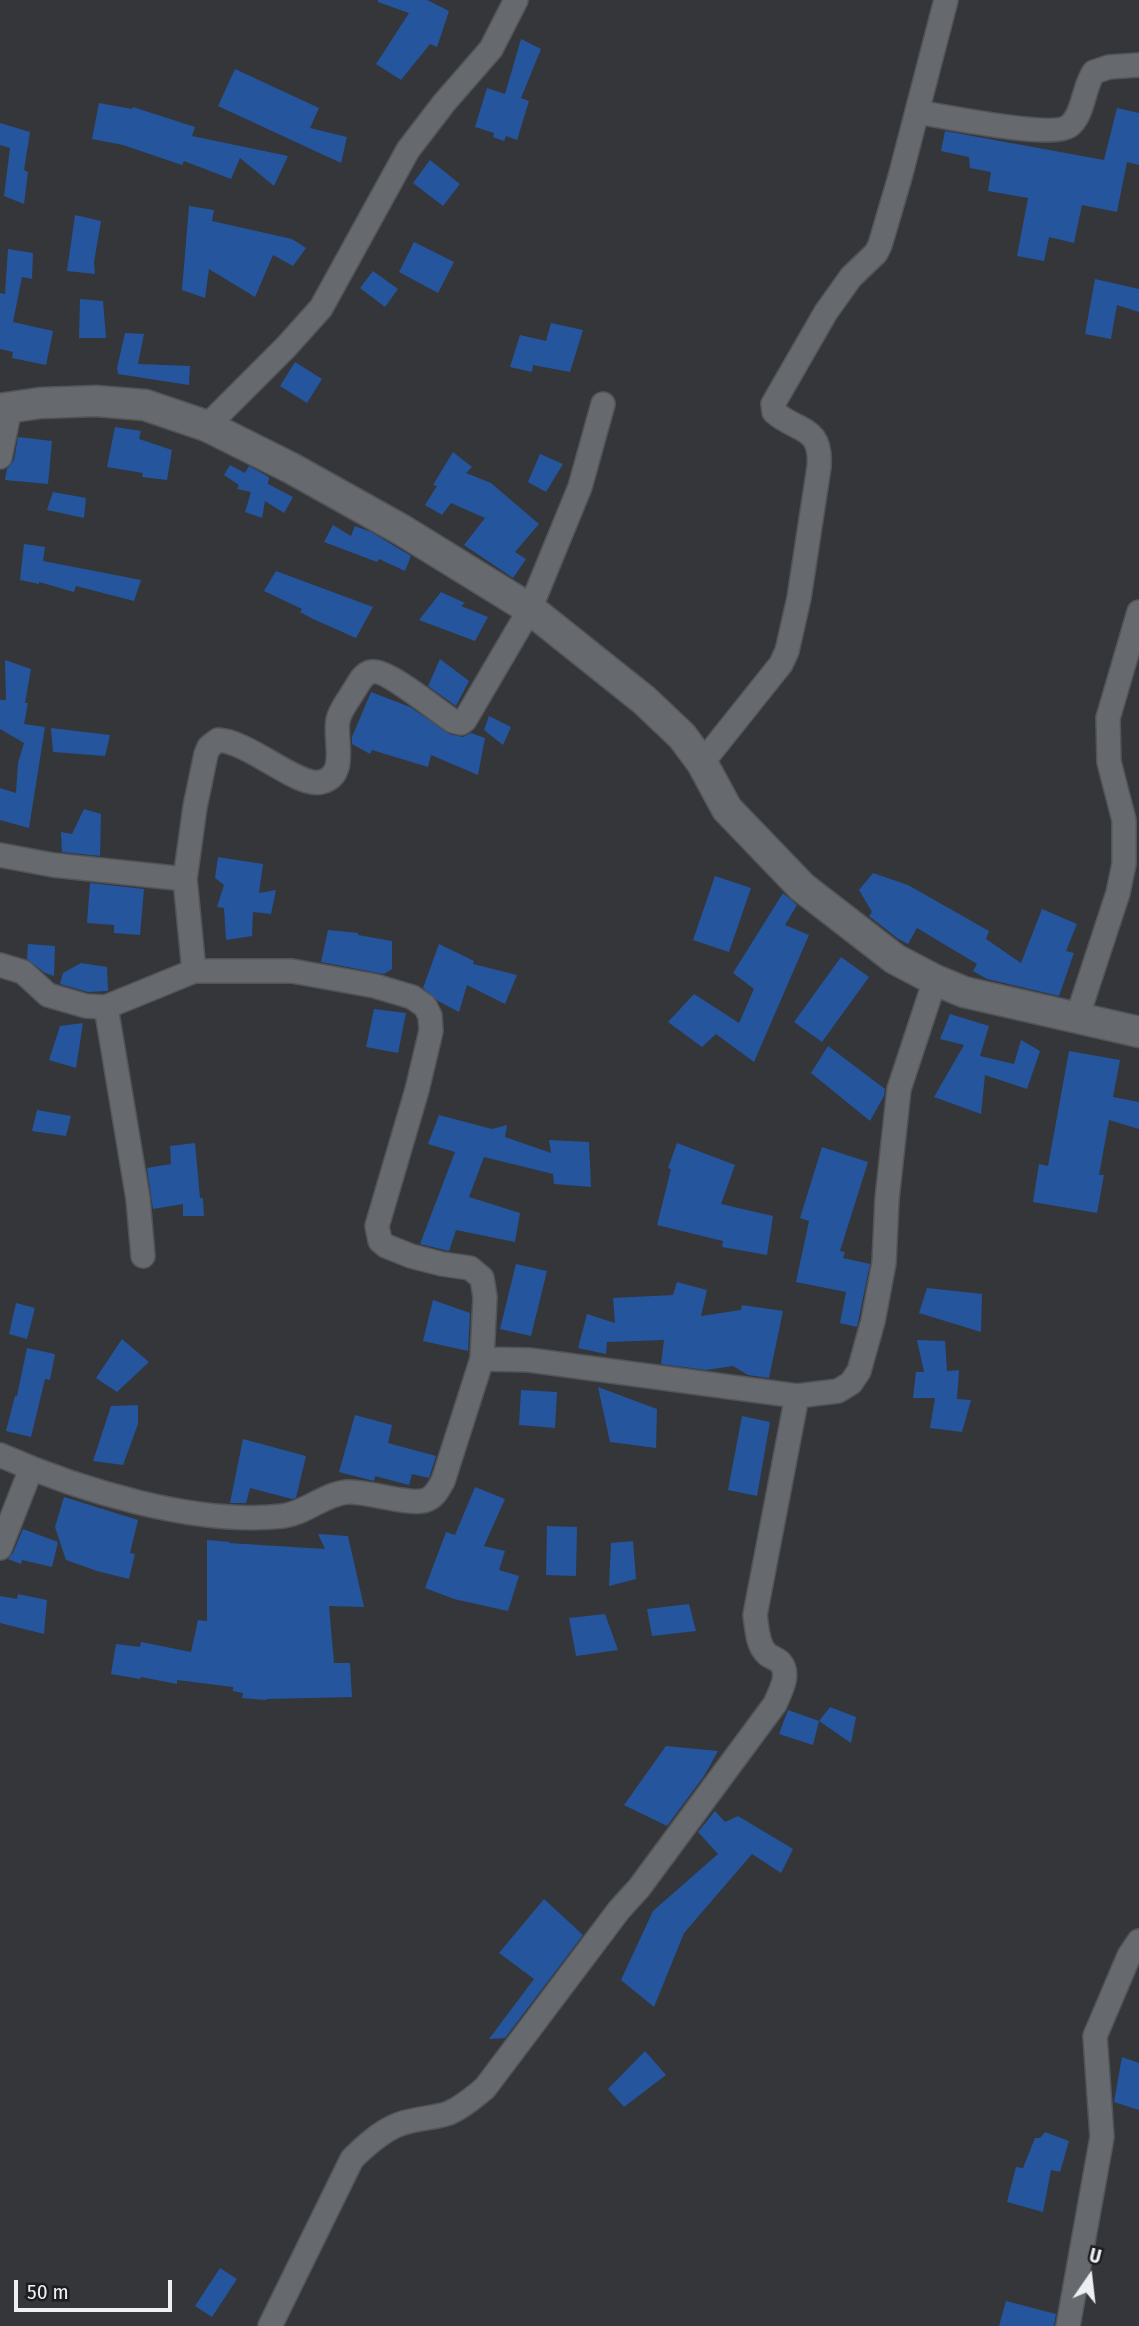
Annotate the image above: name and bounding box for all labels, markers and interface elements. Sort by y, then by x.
north arrow [1055,2242,1125,2312]
text: U [1087,2244,1103,2269]
scale bar [18,2266,175,2310]
text: 50 m [27,2279,69,2305]

